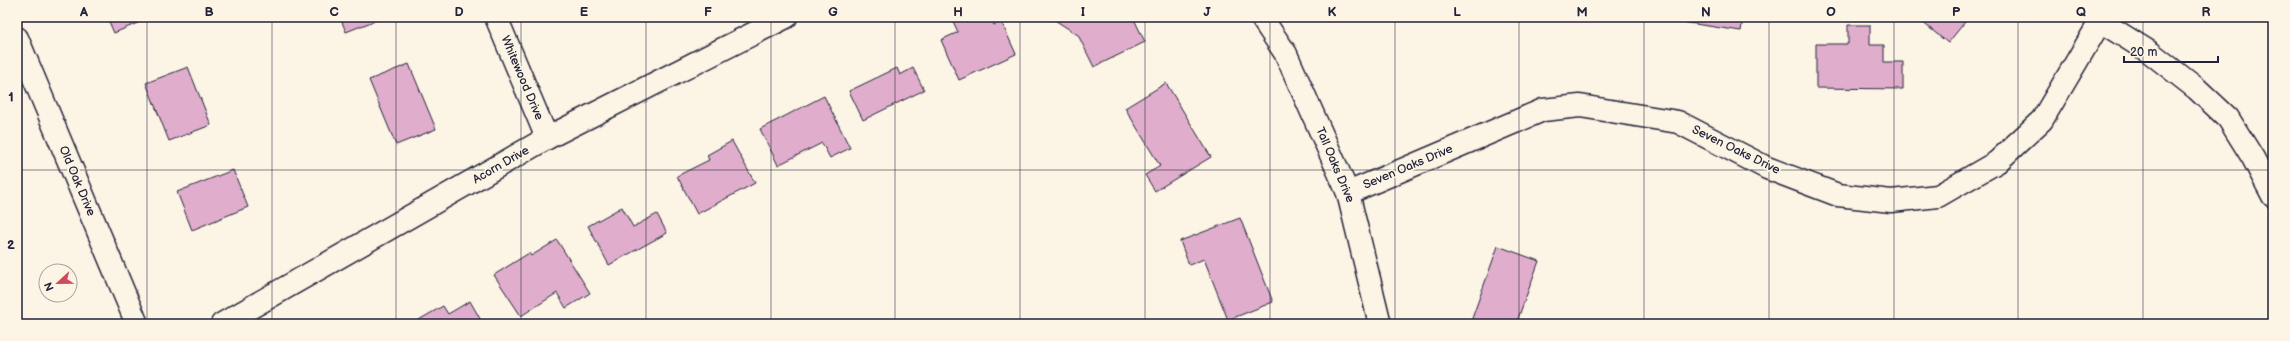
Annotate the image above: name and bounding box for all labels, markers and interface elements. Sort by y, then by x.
text: A [79,4,88,20]
text: B [204,4,214,20]
text: C [329,4,339,20]
text: D [454,4,464,20]
text: E [580,4,589,20]
text: F [704,4,712,20]
text: G [828,4,838,20]
text: H [953,4,963,20]
text: I [1081,4,1085,20]
text: J [1203,4,1211,20]
text: K [1328,4,1337,20]
text: L [1453,4,1461,20]
text: M [1576,4,1588,20]
text: N [1701,4,1711,20]
text: O [1826,4,1836,20]
text: P [1952,4,1961,20]
text: Q [2076,4,2086,20]
text: R [2202,4,2211,20]
street label: Whitewood Drive [497,34,547,122]
scale bar [2124,38,2218,64]
text: 20 m [2130,45,2157,60]
text: 1 [8,89,14,105]
street label: Seven Oaks Drive [1690,122,1782,178]
street label: Tall Oaks Drive [1312,125,1358,205]
street label: Seven Oaks Drive [1361,141,1455,193]
street label: Acorn Drive [470,143,532,187]
street label: Old Oak Drive [55,144,99,218]
text: 2 [7,237,15,253]
north arrow [38,263,78,303]
text: N [42,280,57,293]

